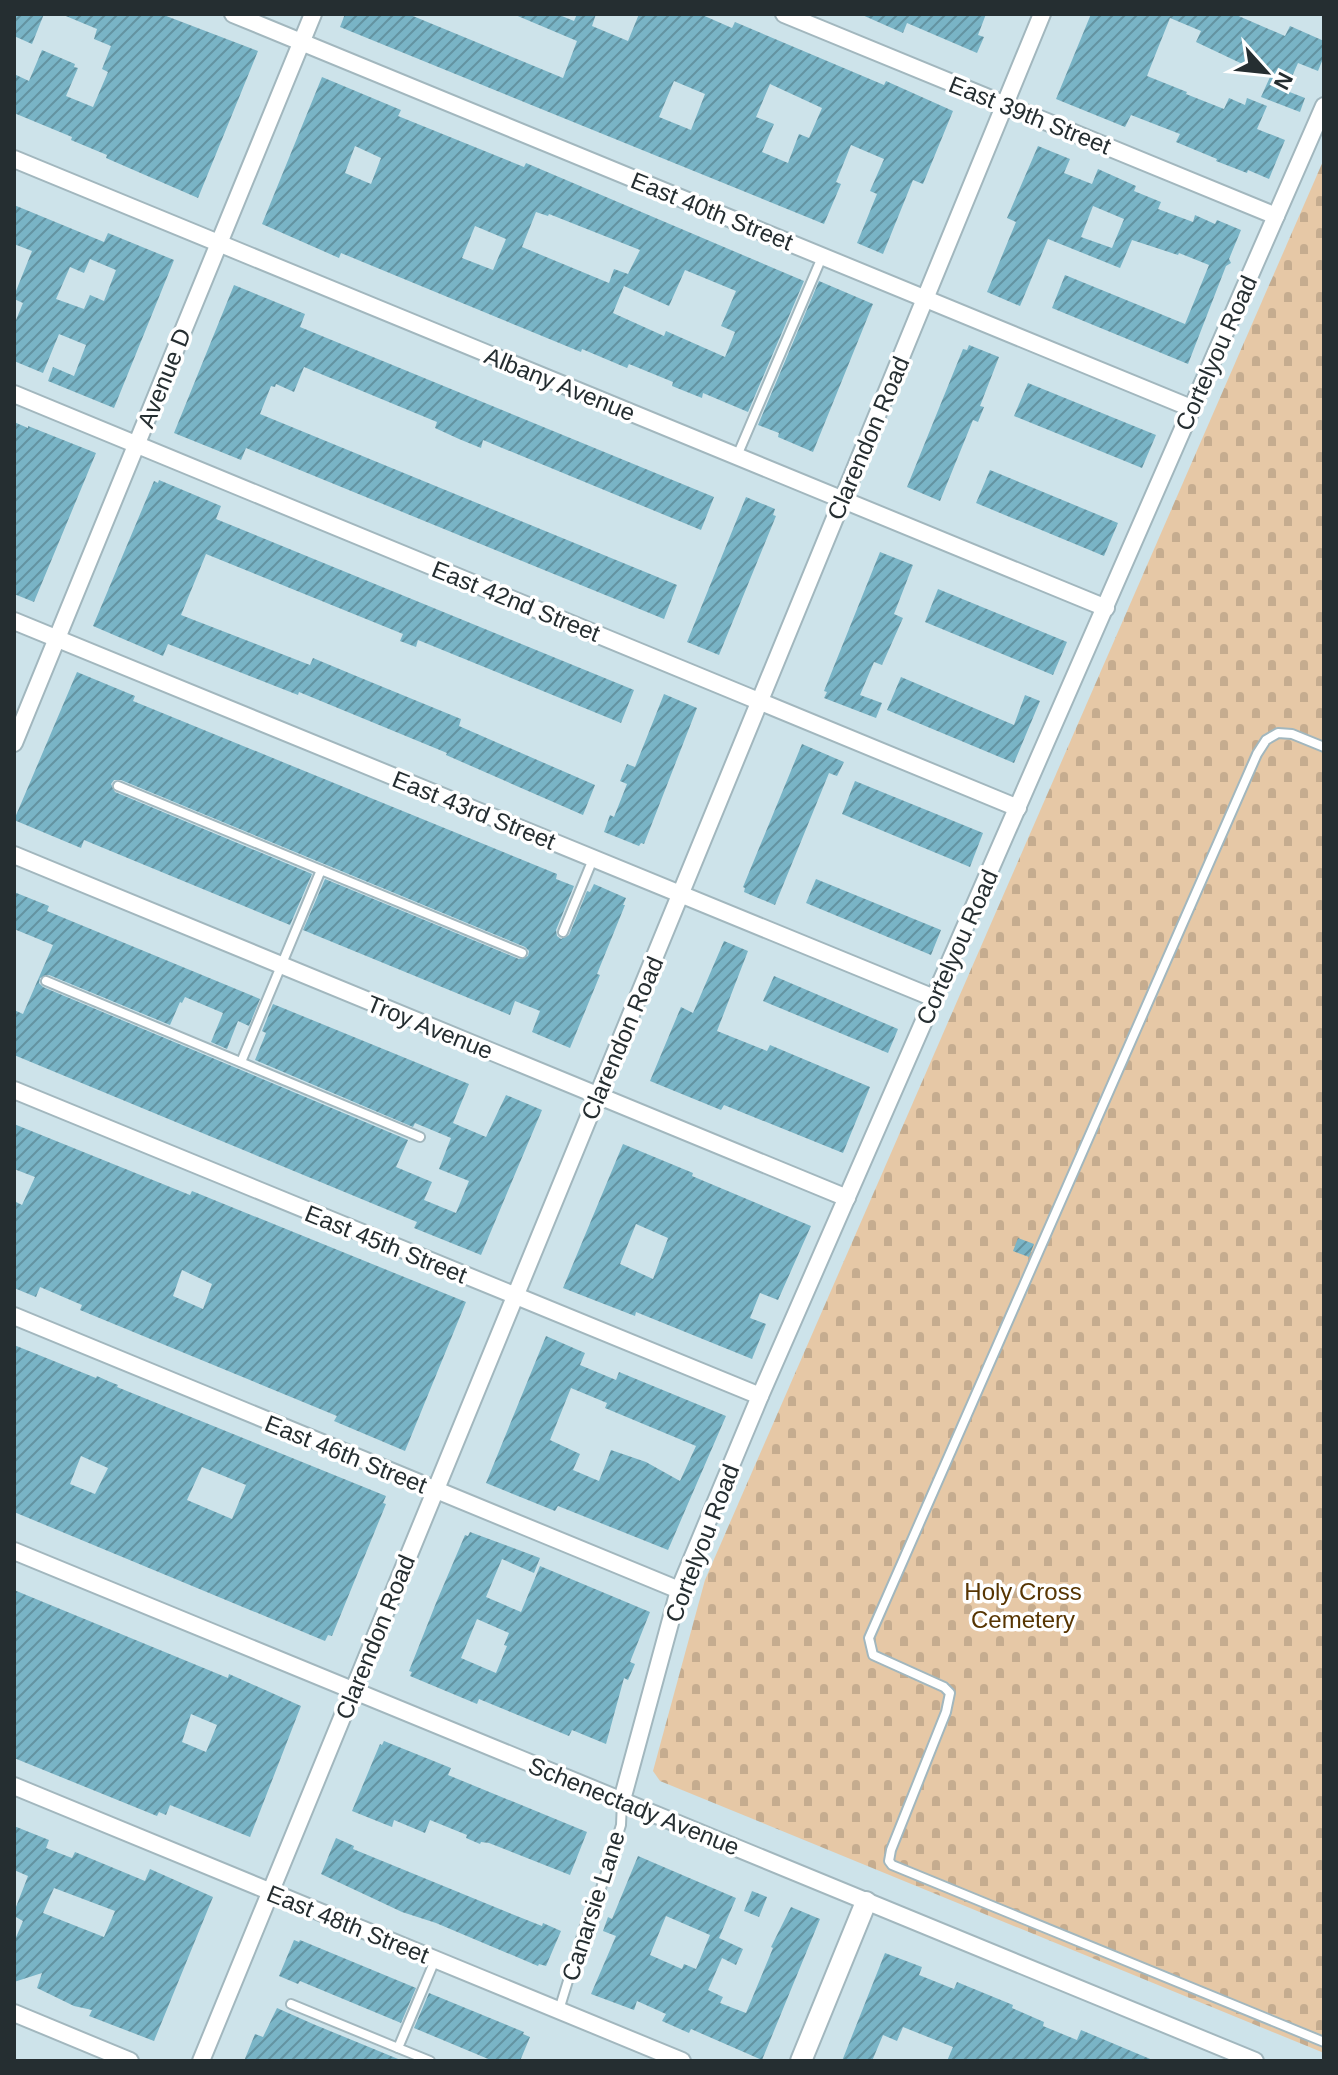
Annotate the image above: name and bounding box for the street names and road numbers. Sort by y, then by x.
street label: East 39th Street [945,70,1115,160]
street label: East 40th Street [627,166,797,256]
street label: Cortelyou Road [1170,271,1262,435]
street label: Avenue D [132,324,196,432]
street label: Albany Avenue [481,342,639,426]
street label: Clarendon Road [821,352,915,524]
street label: East 42nd Street [428,555,604,647]
street label: East 43rd Street [389,765,560,855]
street label: Cortelyou Road [911,865,1003,1029]
street label: Clarendon Road [575,952,669,1124]
street label: Troy Avenue [363,989,497,1065]
street label: East 45th Street [301,1199,471,1289]
street label: East 46th Street [261,1409,431,1499]
street label: Cortelyou Road [660,1460,744,1626]
street label: Clarendon Road [330,1551,420,1723]
street label: Schenectady Avenue [525,1751,743,1861]
street label: Canarsie Lane [556,1828,630,1984]
street label: East 48th Street [263,1879,433,1969]

